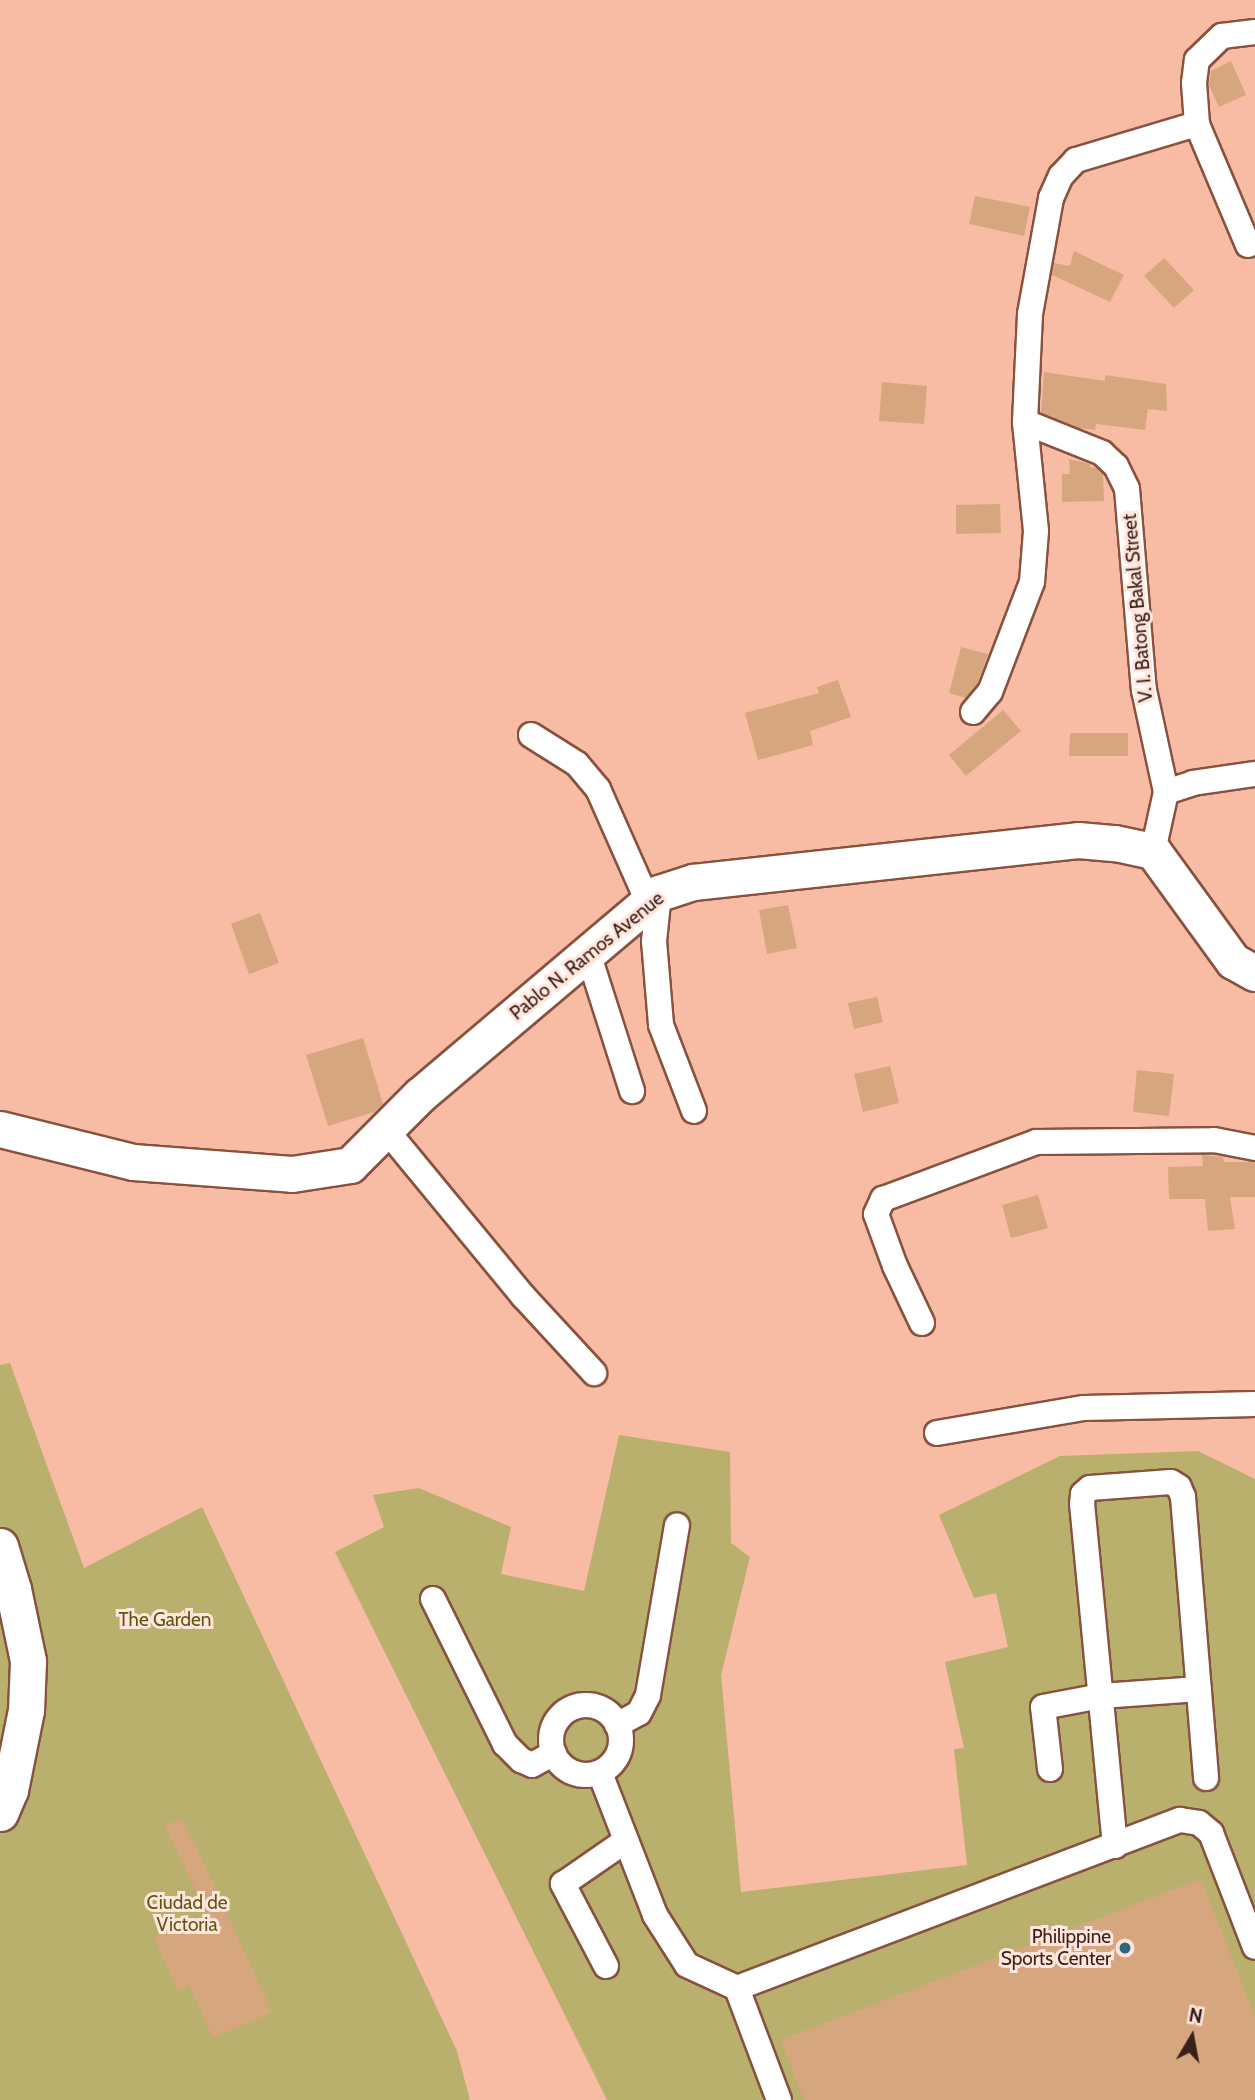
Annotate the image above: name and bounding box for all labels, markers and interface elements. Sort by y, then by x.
street label: V. I. Batong Bakal Street [1118,513,1158,703]
street label: Pablo N. Ramos Avenue [506,887,668,1025]
park label: The Garden [119,1609,211,1631]
park label: Ciudad de Victoria [146,1892,228,1936]
place label: Philippine Sports Center [1001,1926,1111,1970]
marker: Philippine Sports Center [1117,1940,1133,1956]
north arrow [1157,2002,1227,2072]
text: N [1187,2003,1204,2028]

